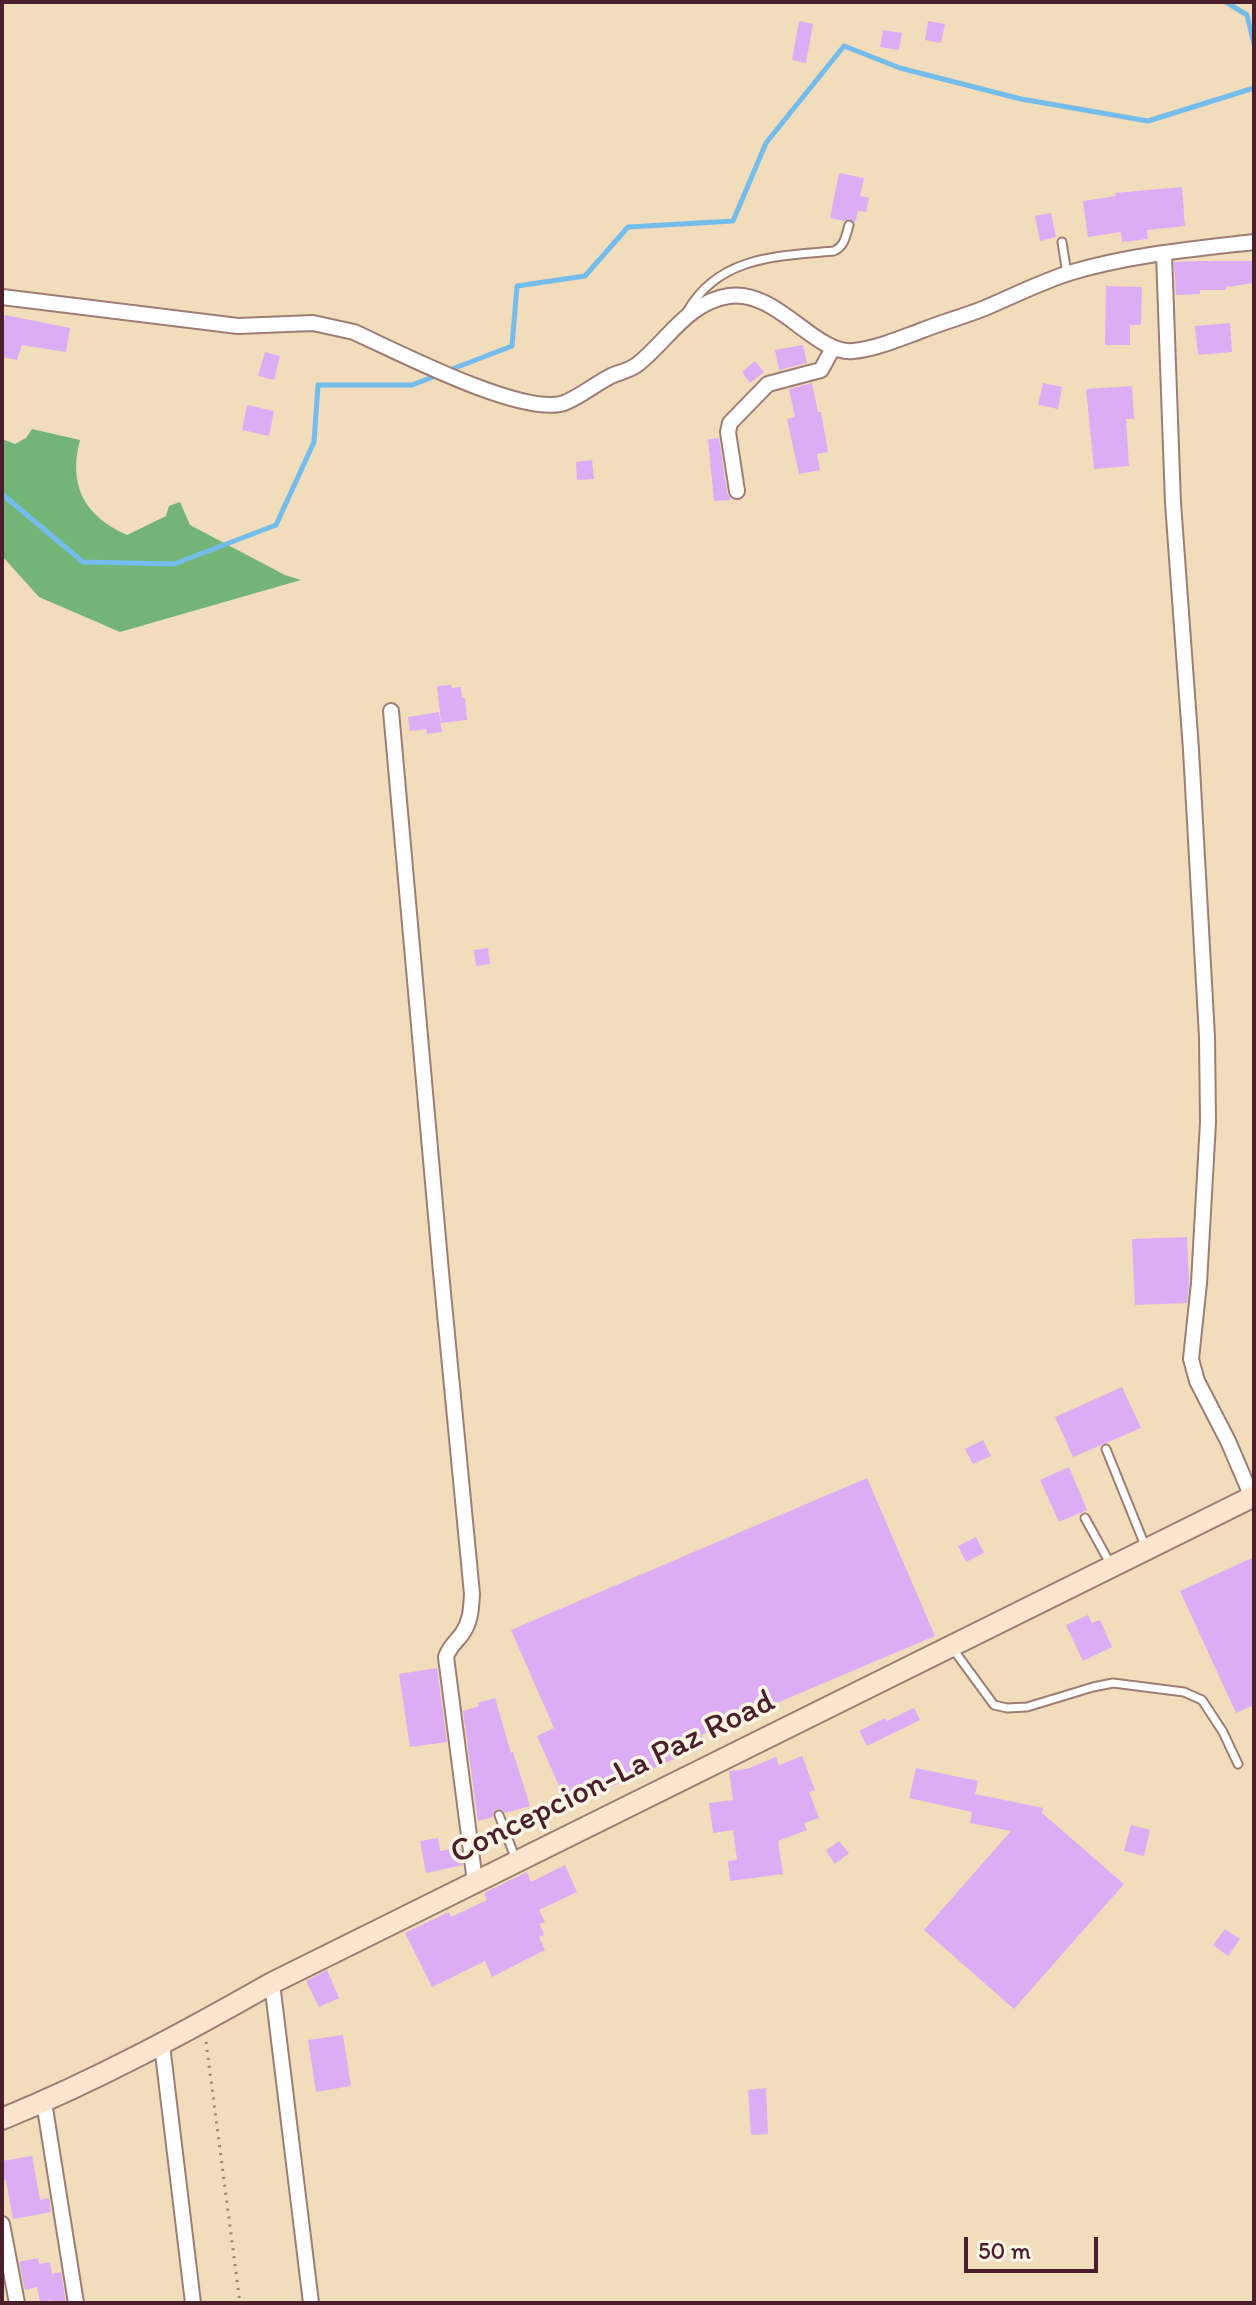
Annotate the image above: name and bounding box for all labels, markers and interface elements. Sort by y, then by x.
street label: Concepcion-La Paz Road [444,1682,782,1874]
scale bar [968,2221,1102,2271]
text: 50 m [978,2236,1031,2265]

